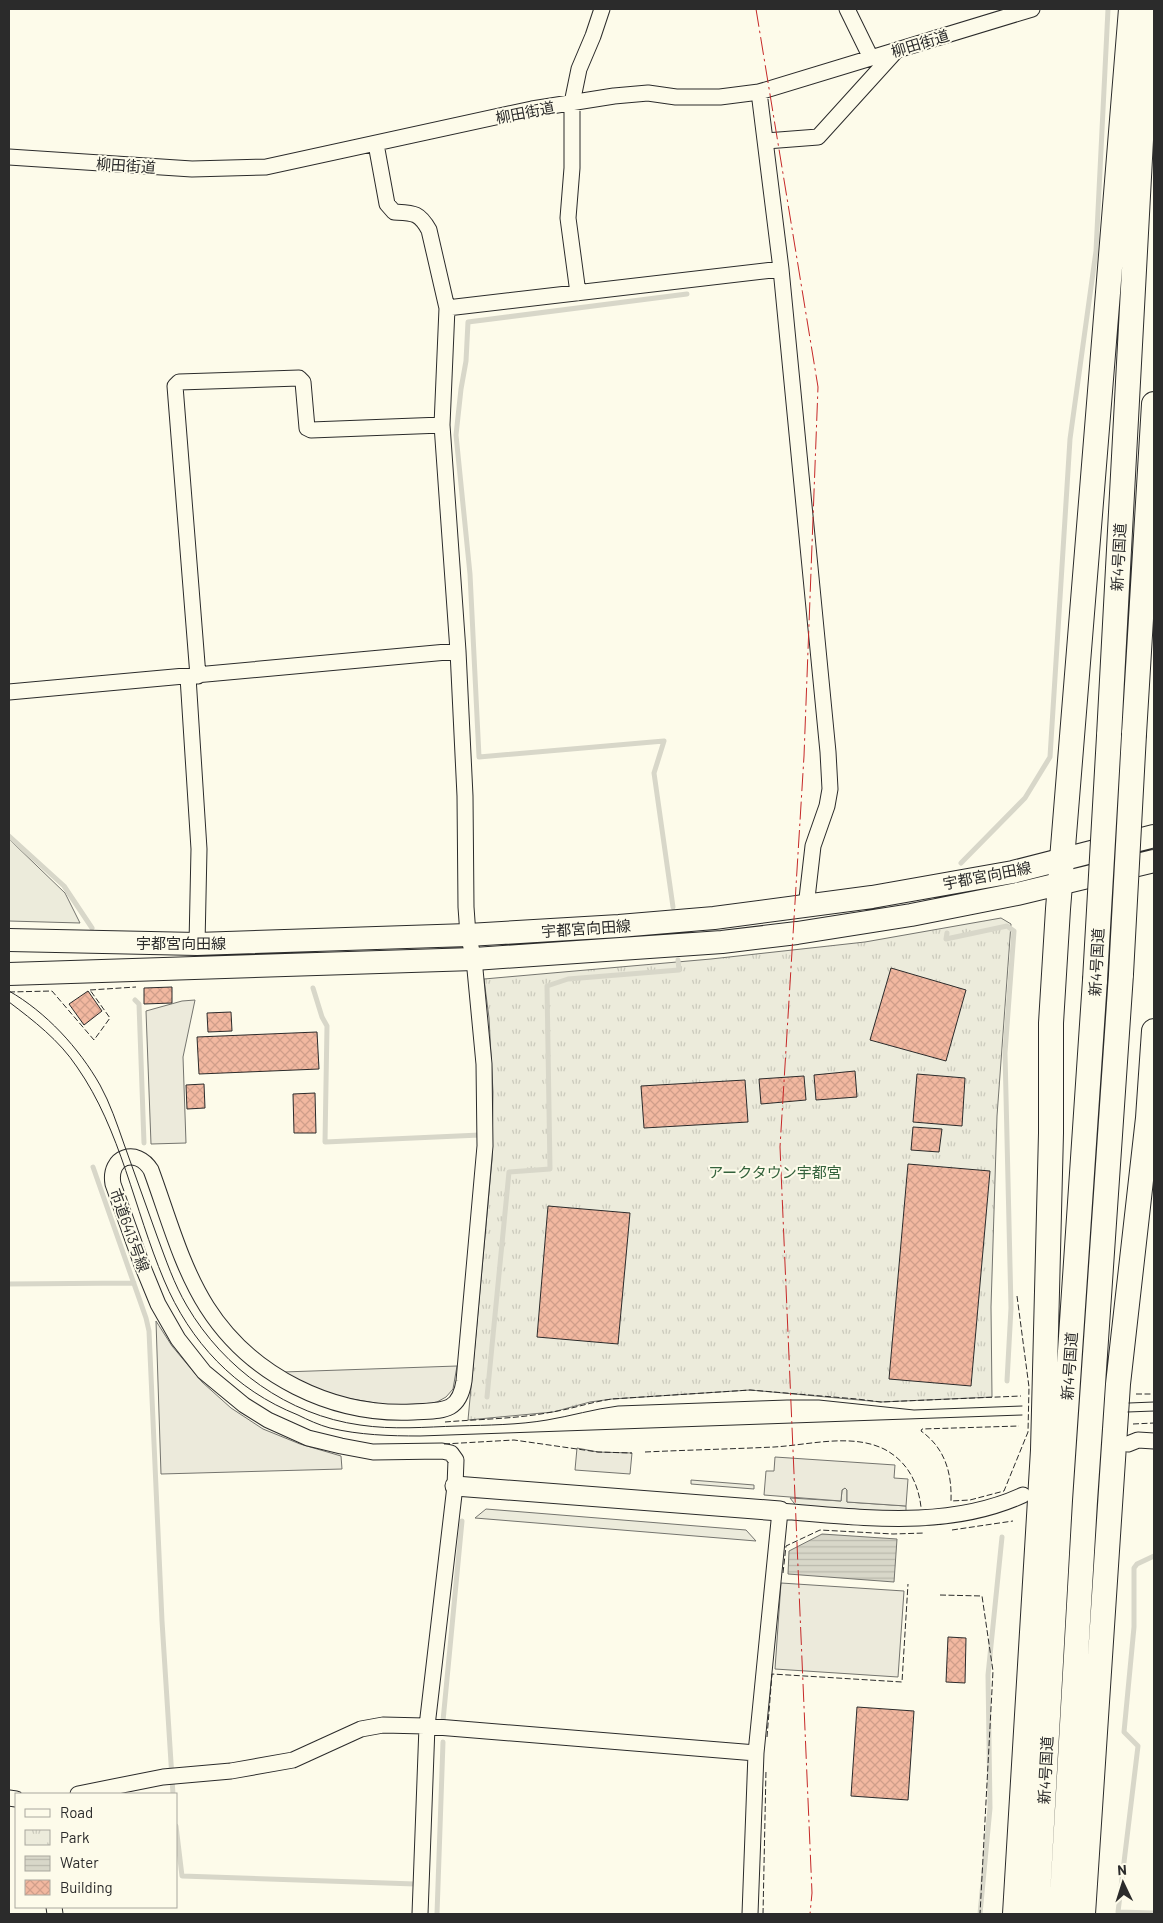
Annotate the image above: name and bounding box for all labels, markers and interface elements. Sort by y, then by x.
street label: 柳田街道 [889,26,951,60]
street label: 柳田街道 [494,97,556,127]
street label: 柳田街道 [95,154,157,176]
street label: 新4号国道 [1107,522,1129,592]
street label: 宇都宮向田線 [941,858,1033,892]
street label: 宇都宮向田線 [540,916,632,940]
street label: 新4号国道 [1085,927,1107,997]
street label: 宇都宮向田線 [136,934,226,952]
park label: アークタウン宇都宮 [708,1163,842,1181]
street label: 市道6413号線 [107,1186,153,1274]
street label: 新4号国道 [1058,1331,1080,1401]
street label: 新4号国道 [1034,1735,1056,1805]
legend [15,1793,178,1908]
text: Road [60,1803,93,1821]
text: Park [60,1828,90,1846]
text: Water [60,1853,99,1871]
north arrow [1098,1858,1148,1908]
text: N [1117,1861,1127,1878]
text: Building [60,1878,113,1896]

